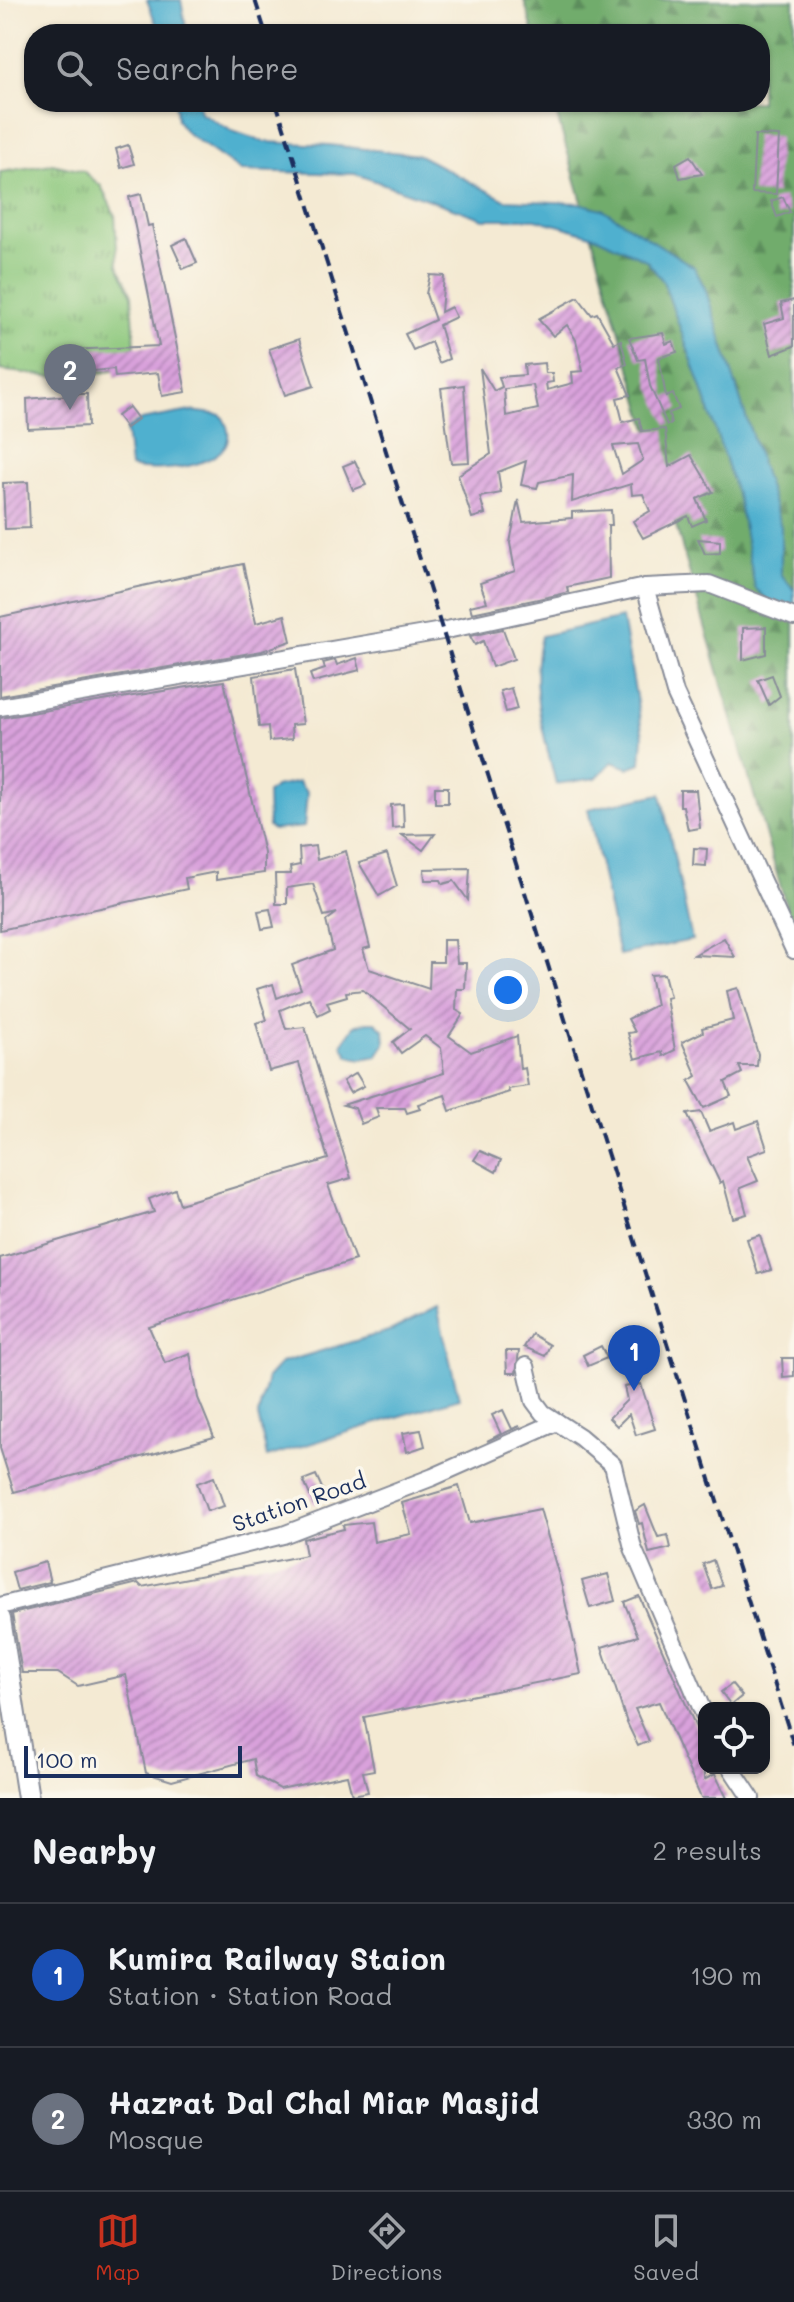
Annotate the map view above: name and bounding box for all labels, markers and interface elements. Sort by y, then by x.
search box [24,24,770,112]
icon: search [52,46,96,90]
text: Search here [116,48,299,88]
pin: 2 [44,344,96,410]
your location [488,970,528,1010]
pin: 1 [608,1325,660,1391]
street label: Station Road [228,1465,369,1538]
map controls [698,1702,770,1774]
button: locate [698,1702,770,1774]
scale bar [24,1742,242,1778]
text: 100 m [36,1745,98,1774]
text: Nearby [32,1828,157,1873]
text: 2 results [653,1833,762,1867]
text: Kumira Railway Staion [108,1938,446,1978]
text: 1 [52,1958,64,1992]
text: 190 m [690,1958,762,1992]
text: Station · Station Road [108,1978,392,2012]
text: Hazrat Dal Chal Miar Masjid [108,2082,539,2122]
text: 2 [51,2102,65,2136]
text: 330 m [686,2102,762,2136]
text: Mosque [108,2122,204,2156]
tab: Map [95,2209,140,2286]
tab: Directions [331,2209,443,2286]
tab: Saved [633,2209,699,2286]

